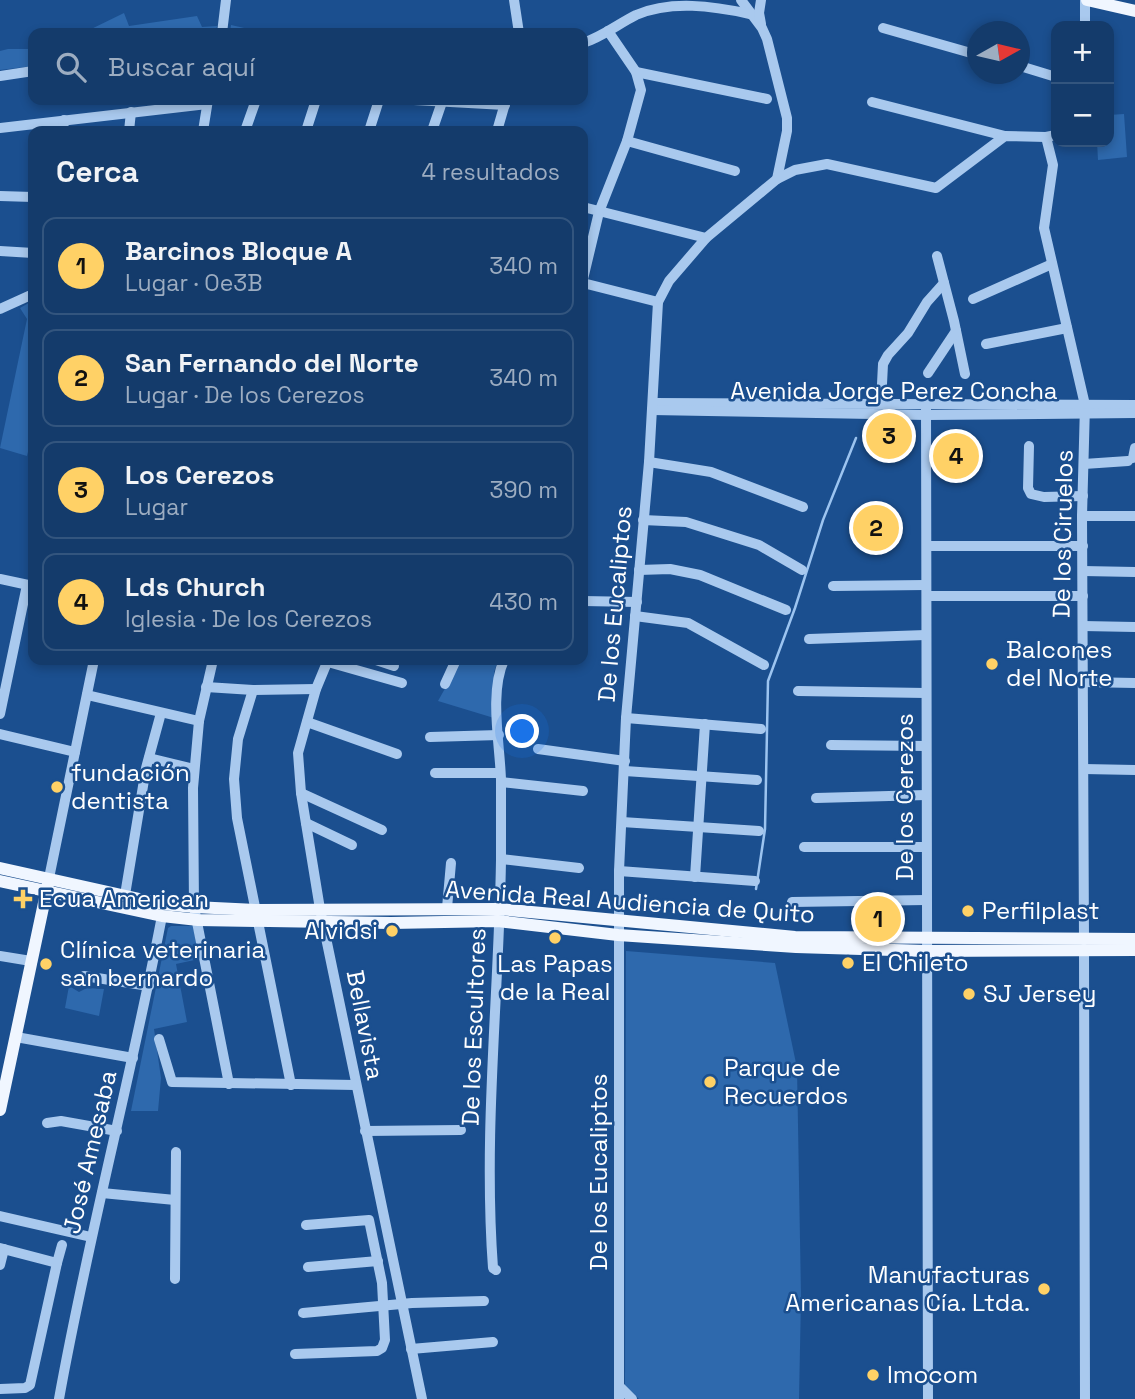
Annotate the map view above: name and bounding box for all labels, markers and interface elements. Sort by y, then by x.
north arrow [967,21,1030,84]
map controls [1051,21,1114,147]
button: + [1051,21,1114,84]
search box [28,28,588,105]
icon: search [52,48,90,86]
text: Buscar aquí [108,50,255,84]
button: − [1051,84,1114,147]
text: Cerca [56,152,139,191]
text: 4 resultados [421,157,560,187]
text: Barcinos Bloque A [125,234,352,268]
text: 1 [76,251,86,281]
text: 340 m [489,251,558,281]
text: Lugar · Oe3B [125,268,262,298]
text: San Fernando del Norte [125,346,419,380]
text: 2 [74,363,88,393]
text: 340 m [489,363,558,393]
street label: Avenida Jorge Perez Concha [730,375,1058,406]
text: Lugar · De los Cerezos [125,380,365,410]
pin: 3 [866,410,912,462]
pin: 4 [933,430,979,482]
street label: De los Ciruelos [1046,450,1079,618]
text: Los Cerezos [125,458,274,492]
text: 3 [74,475,88,505]
text: 390 m [490,475,558,505]
text: Lugar [125,492,188,522]
pin: 2 [853,502,899,554]
street label: De los Eucaliptos [590,504,639,703]
text: Lds Church [125,570,266,604]
text: 4 [74,587,88,617]
text: 430 m [489,587,558,617]
text: Iglesia · De los Cerezos [125,604,372,634]
place label: Balcones del Norte [1006,634,1112,693]
marker: Balcones del Norte [984,656,1000,672]
street label: De los Cerezos [889,713,920,881]
your location [505,714,539,748]
place label: fundación dentista [71,757,190,816]
marker: fundación dentista [49,779,65,795]
street label: Avenida Real Audiencia de Quito [444,873,816,930]
place label: Ecua American [39,883,209,914]
marker: Ecua American [13,889,33,909]
pin: 1 [855,893,901,945]
place label: Perfilplast [982,895,1100,926]
marker: Perfilplast [960,903,976,919]
place label: Alvidsi [304,915,378,946]
marker: Alvidsi [384,923,400,939]
street label: De los Escultores [455,928,492,1126]
marker: Las Papas de la Real [547,930,563,946]
place label: Clínica veterinaria san bernardo [60,934,265,993]
place label: El Chileto [862,947,969,978]
place label: Las Papas de la Real [497,948,613,1007]
marker: El Chileto [840,955,856,971]
marker: Clínica veterinaria san bernardo [38,956,54,972]
street label: Bellavista [340,967,391,1083]
place label: SJ Jersey [983,978,1096,1009]
marker: SJ Jersey [961,986,977,1002]
place label: Parque de Recuerdos [724,1052,848,1111]
street label: José Amesaba [56,1067,123,1237]
street label: De los Eucaliptos [583,1073,614,1271]
marker: Parque de Recuerdos [702,1074,718,1090]
place label: Manufacturas Americanas Cía. Ltda. [785,1259,1030,1318]
marker: Manufacturas Americanas Cía. Ltda. [1036,1281,1052,1297]
place label: Imocom [887,1359,978,1390]
marker: Imocom [865,1367,881,1383]

